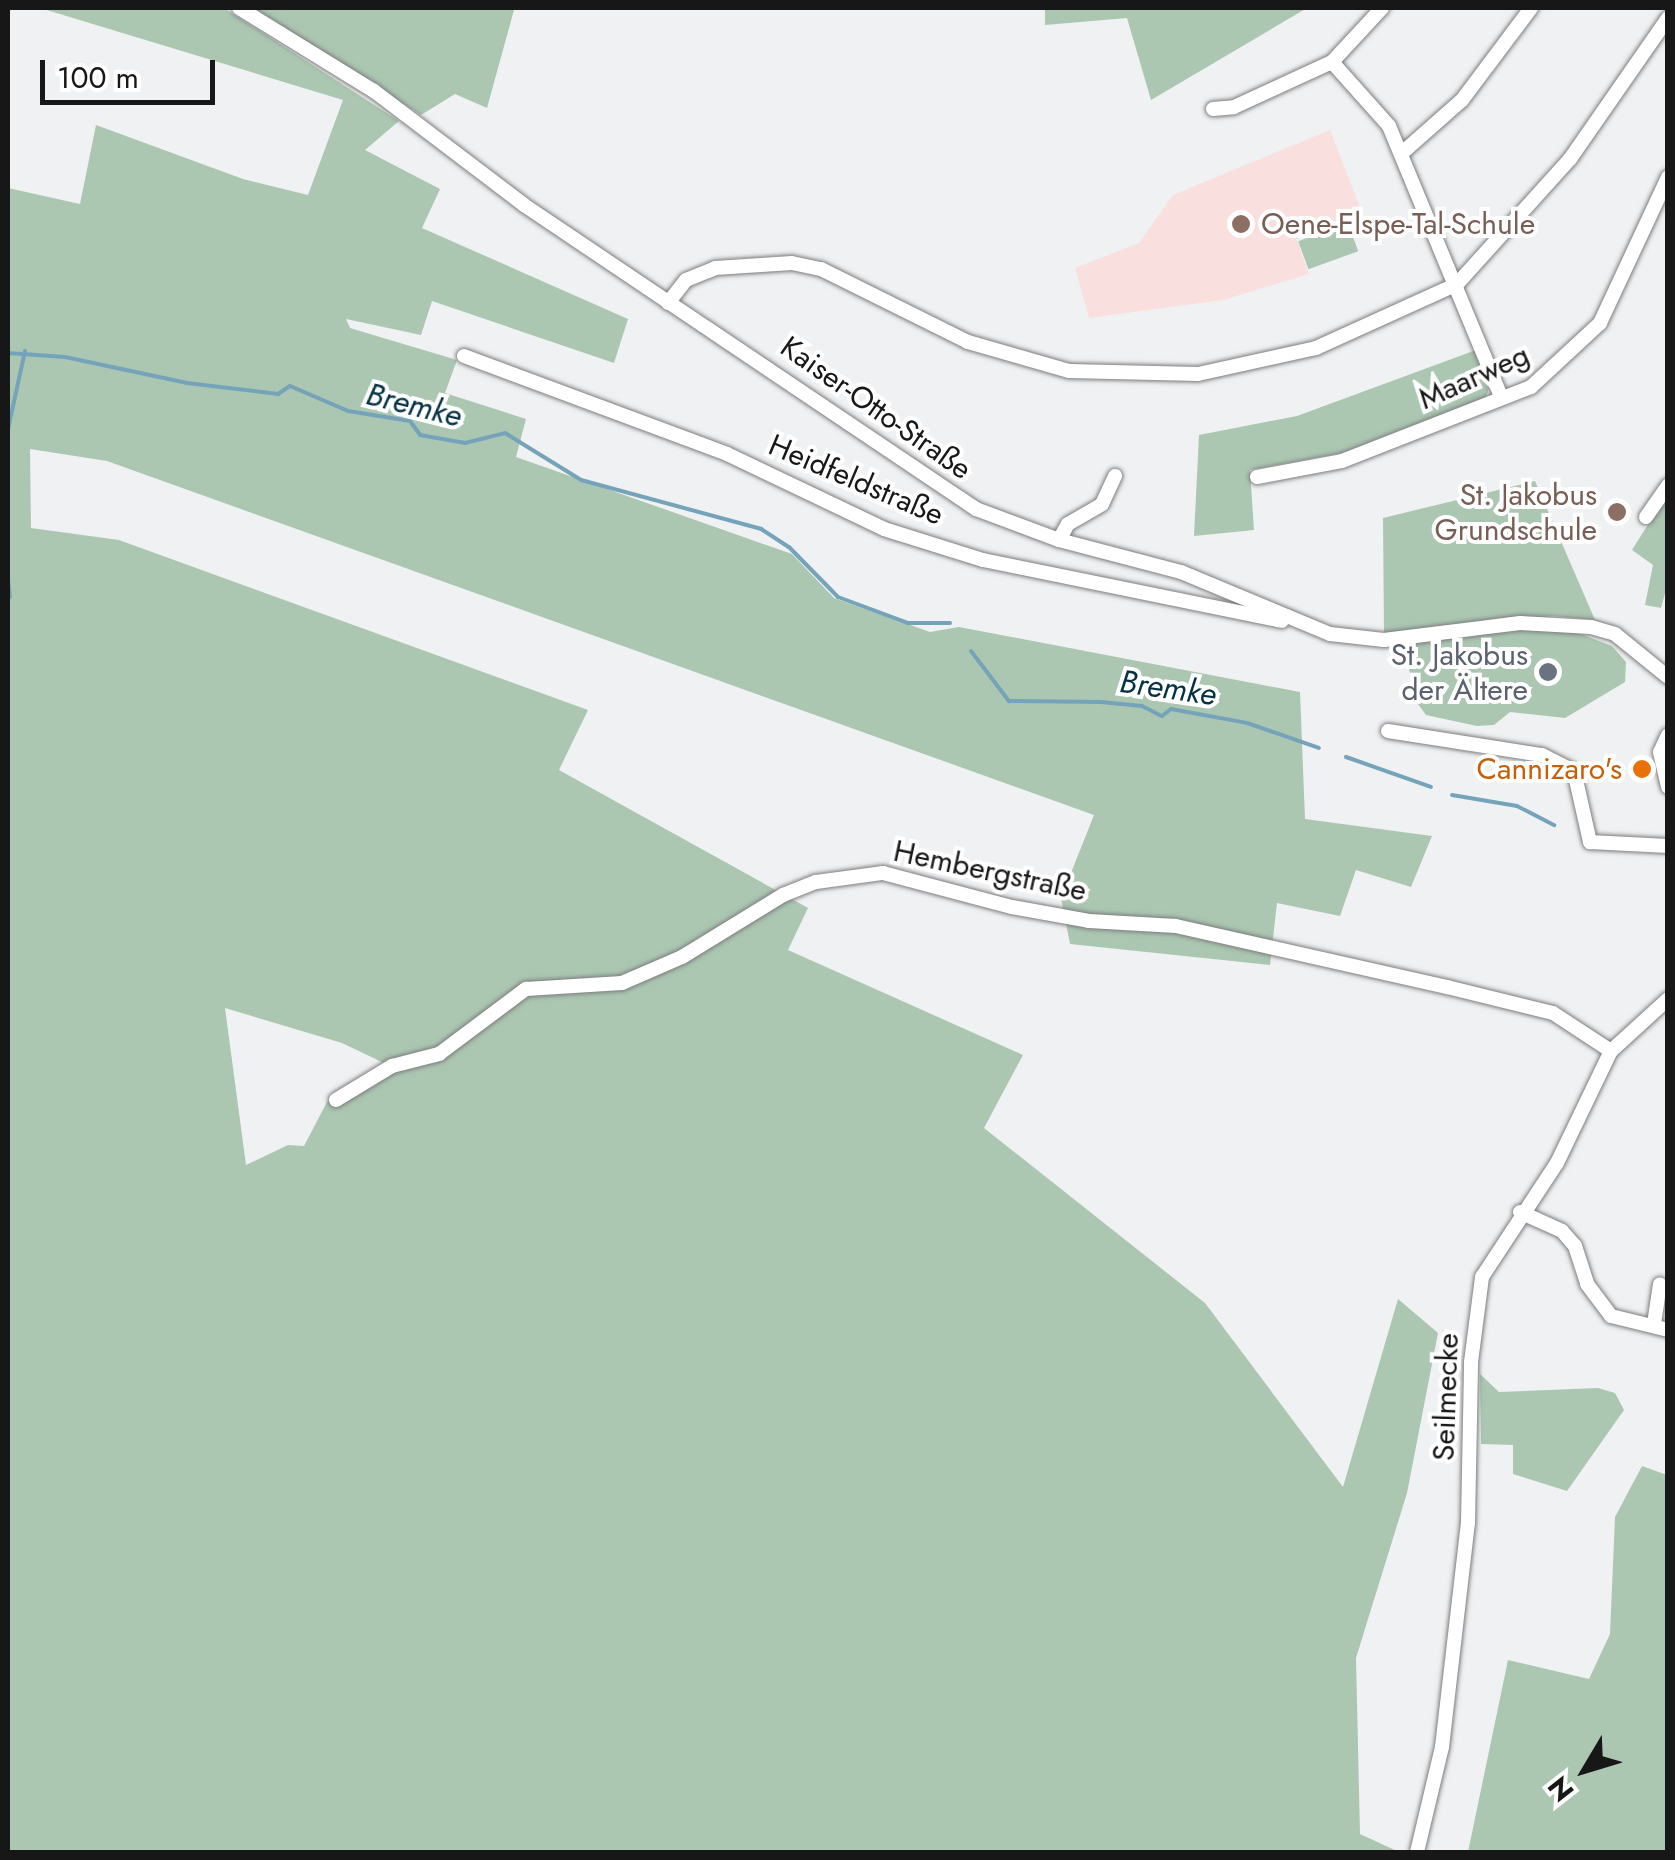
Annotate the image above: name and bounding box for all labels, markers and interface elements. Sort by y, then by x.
scale bar [45,40,220,102]
text: 100 m [57,56,139,99]
place label: Oene-Elspe-Tal-Schule [1261,206,1535,242]
marker: Oene-Elspe-Tal-Schule [1230,213,1252,235]
street label: Kaiser-Otto-Straße [774,329,978,487]
street label: Maarweg [1413,337,1535,417]
water label: Bremke [362,375,466,435]
street label: Heidfeldstraße [763,427,949,533]
place label: St. Jakobus Grundschule [1435,477,1597,548]
marker: St. Jakobus Grundschule [1606,501,1628,523]
place label: St. Jakobus der Ältere [1391,637,1528,708]
marker: St. Jakobus der Ältere [1537,661,1559,683]
water label: Bremke [1117,662,1219,714]
place label: Cannizaro's [1477,751,1622,787]
marker: Cannizaro's [1631,758,1653,780]
street label: Hembergstraße [890,833,1090,909]
street label: Seilmecke [1426,1332,1466,1462]
north arrow [1535,1720,1635,1820]
text: N [1538,1767,1584,1810]

